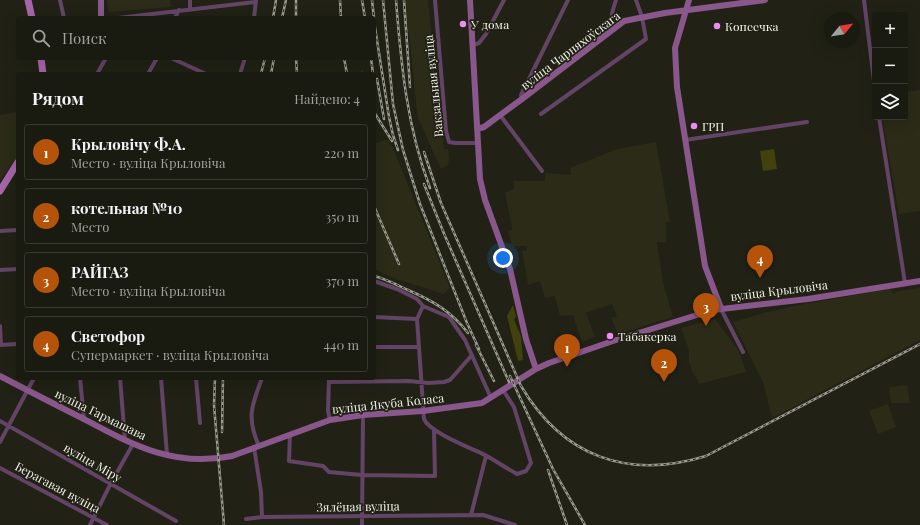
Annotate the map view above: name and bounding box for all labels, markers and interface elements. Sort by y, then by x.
street label: вуліца Чарняхоўскага [517,7,623,93]
north arrow [824,12,860,48]
map controls [872,12,908,120]
button: + [872,12,908,48]
search box [16,16,376,60]
place label: У дома [470,16,509,32]
place label: Копеечка [725,18,779,34]
marker: У дома [458,19,468,29]
marker: Копеечка [712,21,722,31]
icon: search [30,27,52,49]
text: Поиск [62,28,107,48]
street label: Вакзальная вуліца [420,34,446,138]
button: − [872,48,908,84]
button: layers [872,84,908,120]
text: Рядом [32,87,84,109]
text: Найдено: 4 [294,90,360,107]
place label: ГРП [702,118,724,134]
marker: ГРП [689,121,699,131]
text: Крыловічу Ф.А. [71,134,186,154]
text: 1 [44,144,48,161]
text: 220 m [324,144,359,161]
text: Место · вуліца Крыловіча [71,154,225,171]
text: котельная №10 [71,198,182,218]
text: 2 [43,208,49,225]
text: 350 m [325,208,359,225]
text: Место [71,218,109,235]
pin: 4 [747,245,773,278]
your location [493,248,513,268]
text: РАЙГАЗ [71,262,129,282]
text: 3 [43,272,49,289]
text: 370 m [325,272,359,289]
street label: вуліца Крыловіча [729,276,829,304]
text: Место · вуліца Крыловіча [71,282,225,299]
pin: 3 [693,293,719,326]
text: Светофор [71,326,145,346]
place label: Табакерка [618,328,677,344]
marker: Табакерка [605,331,615,341]
pin: 1 [554,334,580,367]
text: 4 [43,336,49,353]
text: 440 m [324,336,359,353]
text: Супермаркет · вуліца Крыловіча [71,346,269,363]
pin: 2 [651,349,677,382]
street label: вуліца Гармашава [53,385,149,443]
street label: вуліца Якуба Коласа [331,389,445,417]
street label: вуліца Міру [61,439,125,485]
street label: Берагавая вуліца [13,458,104,516]
street label: Зялёная вуліца [316,497,400,515]

